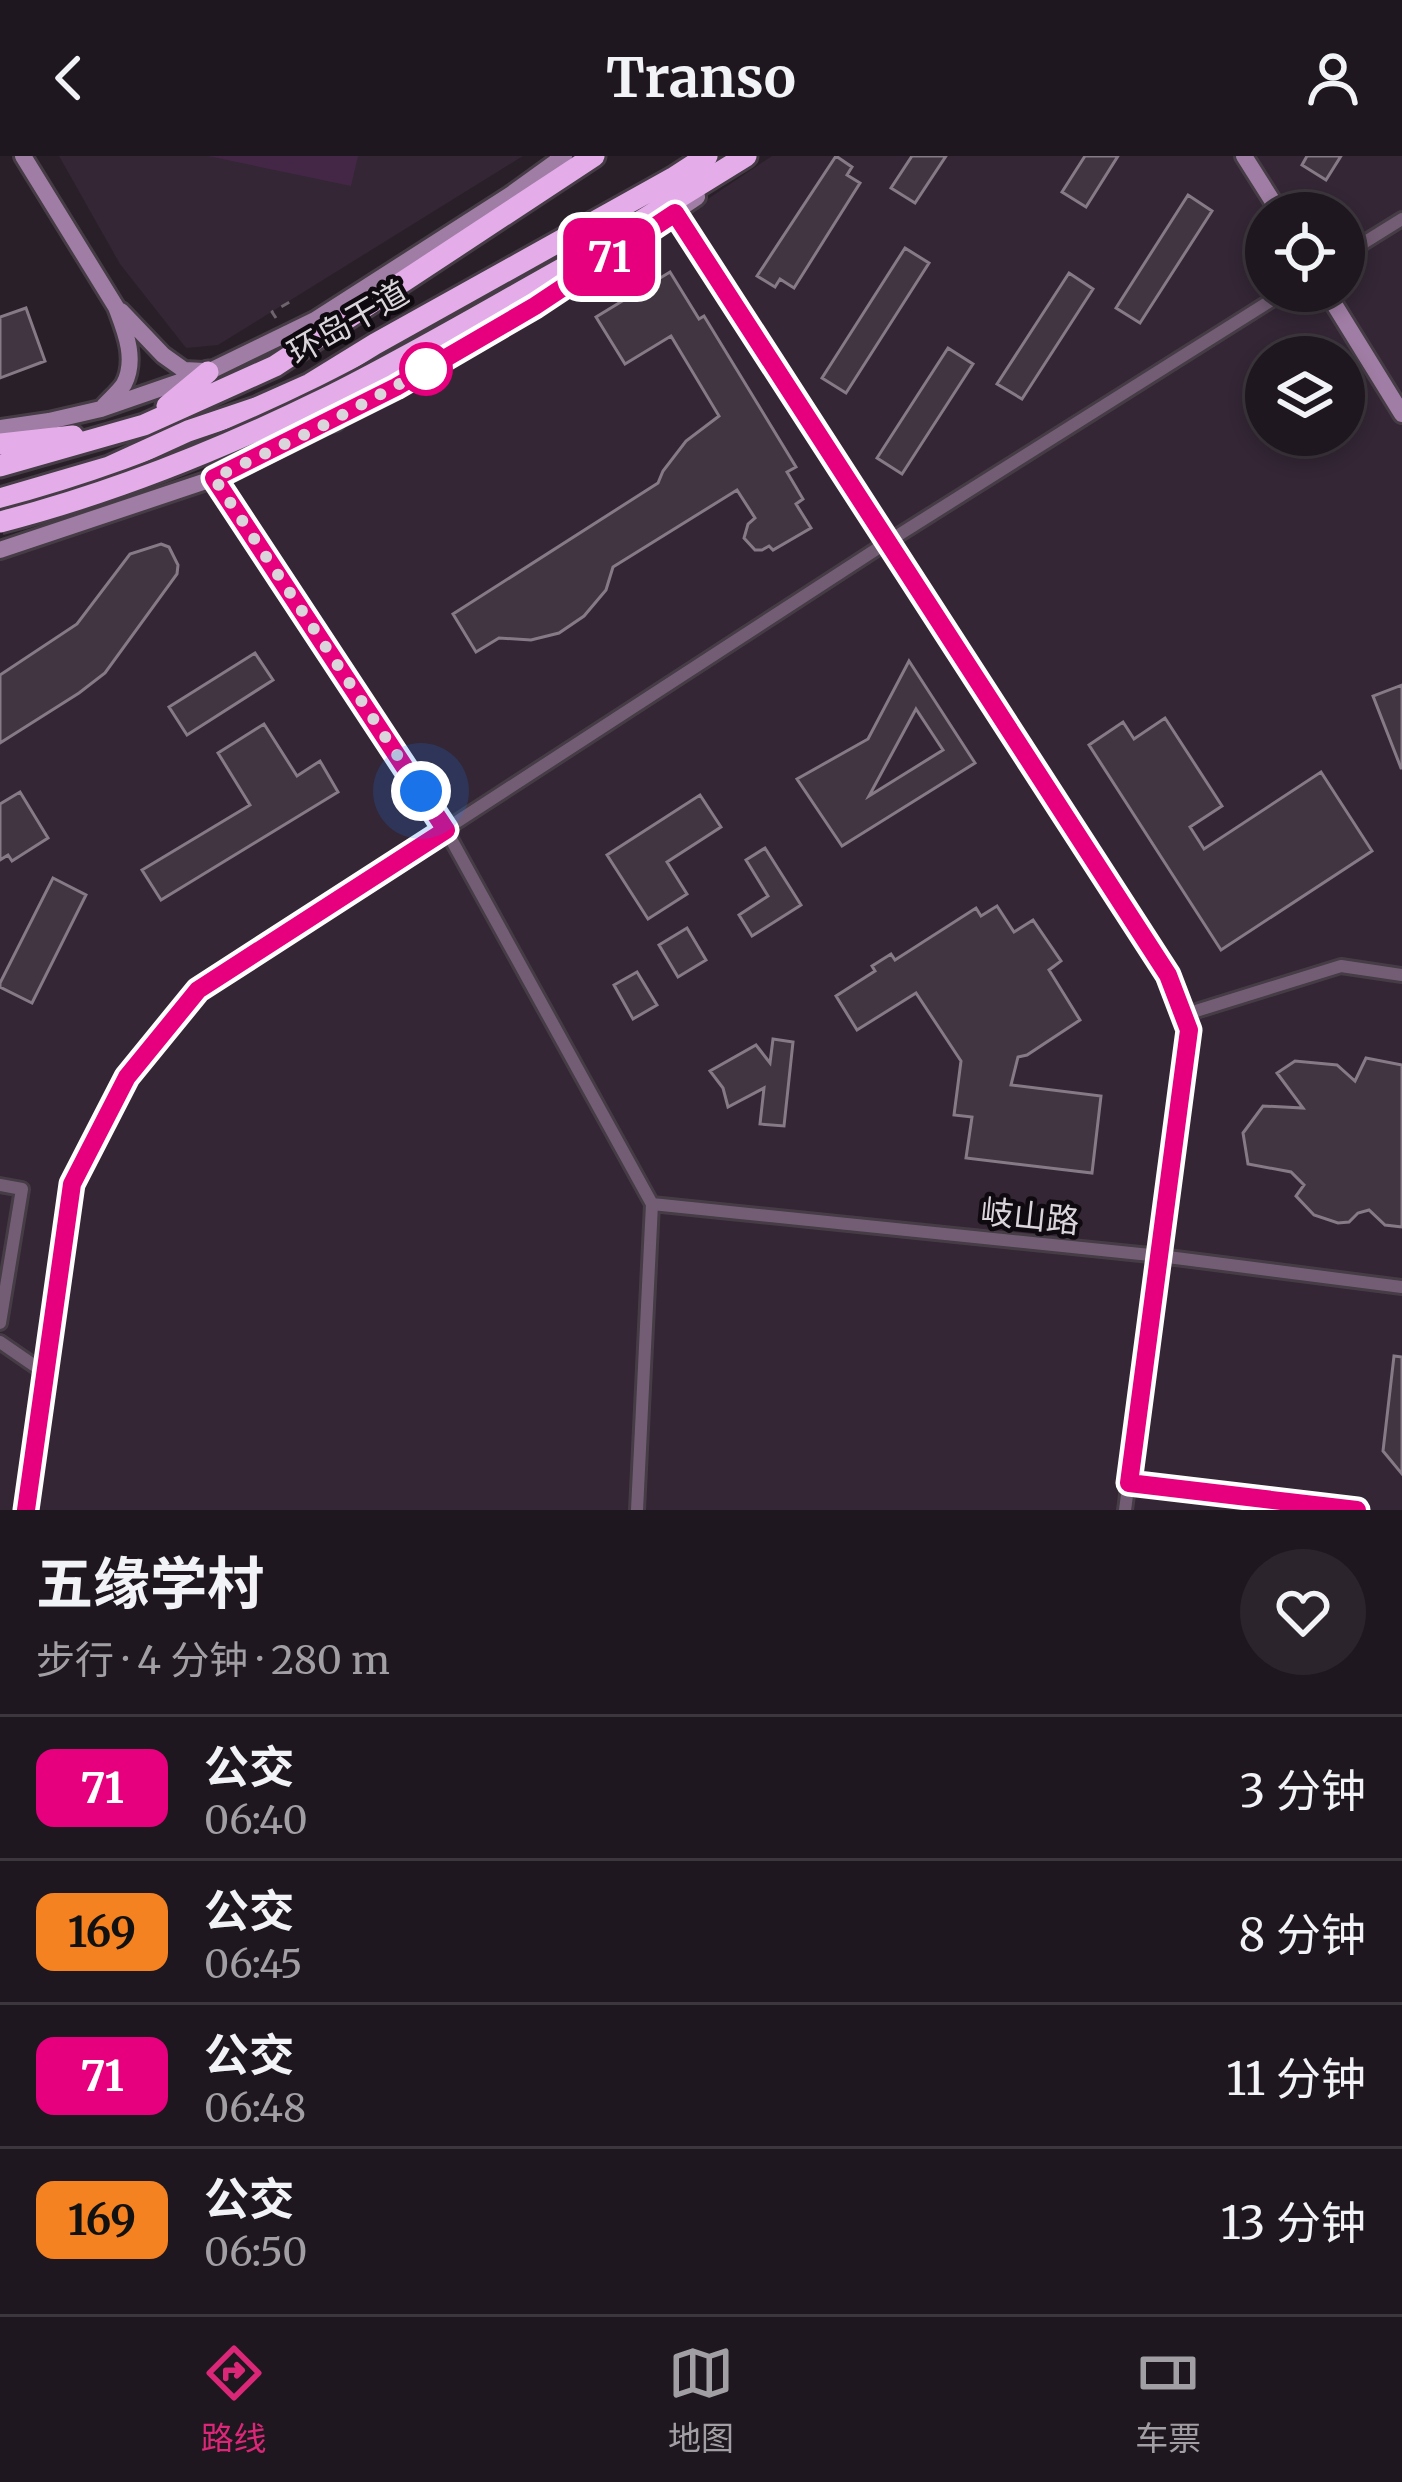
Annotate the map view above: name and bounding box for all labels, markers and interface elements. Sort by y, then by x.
text: Transo [606,44,796,112]
icon: back [36,45,102,111]
icon: person [1300,45,1366,111]
map controls [1245,192,1365,456]
button: locate [1245,192,1365,312]
line badge: 71 [555,218,663,296]
text: 71 [587,231,631,283]
street label: 环岛干道 [281,272,416,373]
button: layers [1245,336,1365,456]
unlabelled marker [401,344,451,394]
your location [391,761,451,821]
street label: 岐山路 [979,1191,1081,1242]
text: 五缘学村 [36,1548,264,1620]
button: heart [1240,1549,1366,1675]
text: 步行 · 4 分钟 · 280 m [36,1636,390,1685]
text: 公交 [204,1739,294,1795]
text: 71 [80,1762,124,1814]
text: 3 分钟 [1240,1763,1366,1819]
text: 06:40 [204,1796,308,1845]
text: 公交 [204,1883,294,1939]
text: 169 [68,1906,136,1958]
text: 8 分钟 [1239,1907,1366,1963]
text: 06:45 [204,1940,302,1989]
text: 公交 [204,2027,294,2083]
text: 71 [80,2050,124,2102]
text: 11 分钟 [1226,2051,1366,2107]
text: 06:48 [204,2084,306,2133]
text: 公交 [204,2171,294,2227]
text: 169 [68,2194,136,2246]
text: 13 分钟 [1221,2195,1366,2251]
text: 06:50 [204,2228,307,2277]
tab: 路线 [201,2340,267,2460]
tab: 地图 [668,2340,734,2460]
tab: 车票 [1135,2340,1201,2460]

